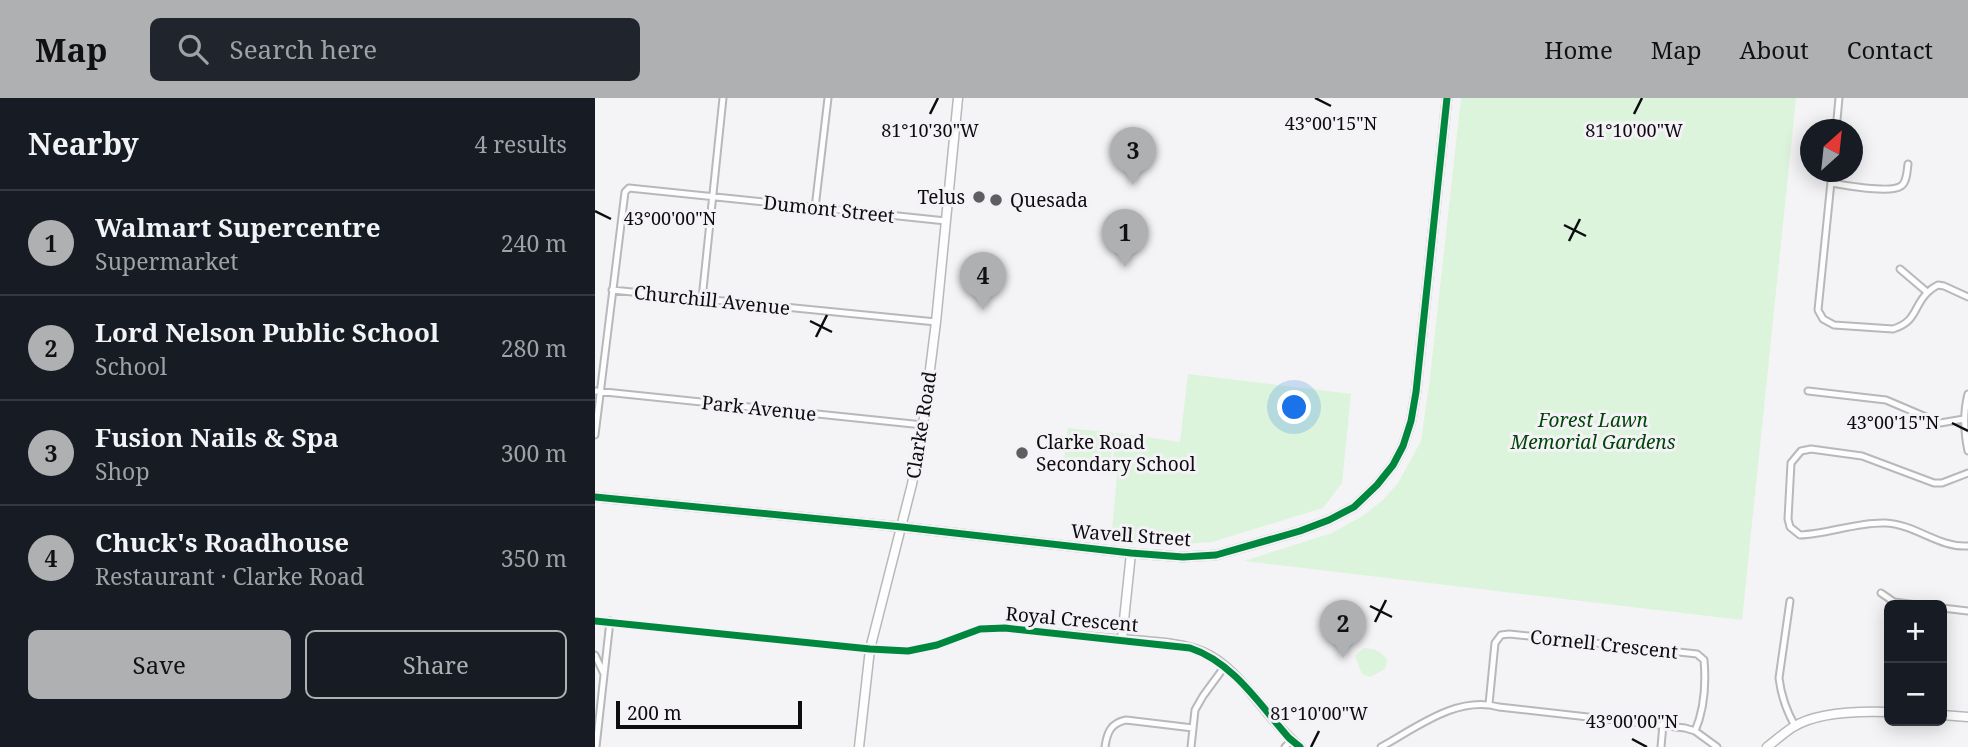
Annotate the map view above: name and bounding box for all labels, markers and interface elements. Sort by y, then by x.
search box [150,18,640,81]
text: Map [35,27,108,72]
icon: search [174,30,212,68]
text: Search here [230,31,377,67]
text: Home [1544,33,1613,66]
text: Map [1651,33,1702,66]
text: About [1740,33,1809,66]
text: Contact [1847,33,1933,66]
text: 43°00'15"N [1285,111,1378,135]
text: 81°10'30"W [881,118,979,142]
text: 81°10'00"W [1585,118,1683,142]
north arrow [1800,119,1863,182]
text: Nearby [28,123,139,164]
pin: 3 [1110,127,1156,185]
text: 4 results [474,128,567,160]
place label: Telus [918,184,965,210]
place label: Quesada [1010,187,1088,213]
street label: Dumont Street [762,189,896,229]
marker: Telus [971,189,987,205]
marker: Quesada [988,192,1004,208]
text: 43°00'00"N [624,206,717,230]
text: Walmart Supercentre [95,209,381,245]
pin: 1 [1102,209,1148,267]
text: 1 [45,227,58,259]
text: 240 m [501,227,567,259]
text: Supermarket [95,245,238,277]
pin: 4 [960,252,1006,310]
street label: Churchill Avenue [633,279,791,321]
text: Lord Nelson Public School [95,314,439,350]
text: 2 [45,332,58,364]
text: 280 m [501,332,567,364]
text: School [95,350,167,382]
street label: Clarke Road [900,369,942,481]
street label: Park Avenue [700,389,818,427]
your location [1277,390,1311,424]
park label: Forest Lawn Memorial Gardens [1509,407,1676,455]
text: 43°00'15"N [1847,410,1940,434]
text: Fusion Nails & Spa [95,419,339,455]
place label: Clarke Road Secondary School [1036,429,1196,477]
text: 3 [45,437,58,469]
text: 300 m [501,437,567,469]
marker: Clarke Road Secondary School [1014,445,1030,461]
text: Shop [95,455,150,487]
street label: Wavell Street [1070,518,1192,552]
text: Chuck's Roadhouse [95,524,349,560]
text: 4 [45,542,58,574]
text: 350 m [501,542,567,574]
text: Restaurant · Clarke Road [95,560,364,592]
street label: Royal Crescent [1005,600,1140,638]
pin: 2 [1320,600,1366,658]
map controls [1884,600,1947,726]
button: + [1884,600,1947,663]
street label: Cornell Crescent [1529,623,1680,665]
button: Save [28,630,291,699]
button: Share [305,630,567,699]
button: − [1884,663,1947,726]
scale bar [616,698,801,730]
text: 200 m [627,700,682,726]
text: 81°10'00"W [1270,701,1368,725]
text: 43°00'00"N [1586,709,1679,733]

